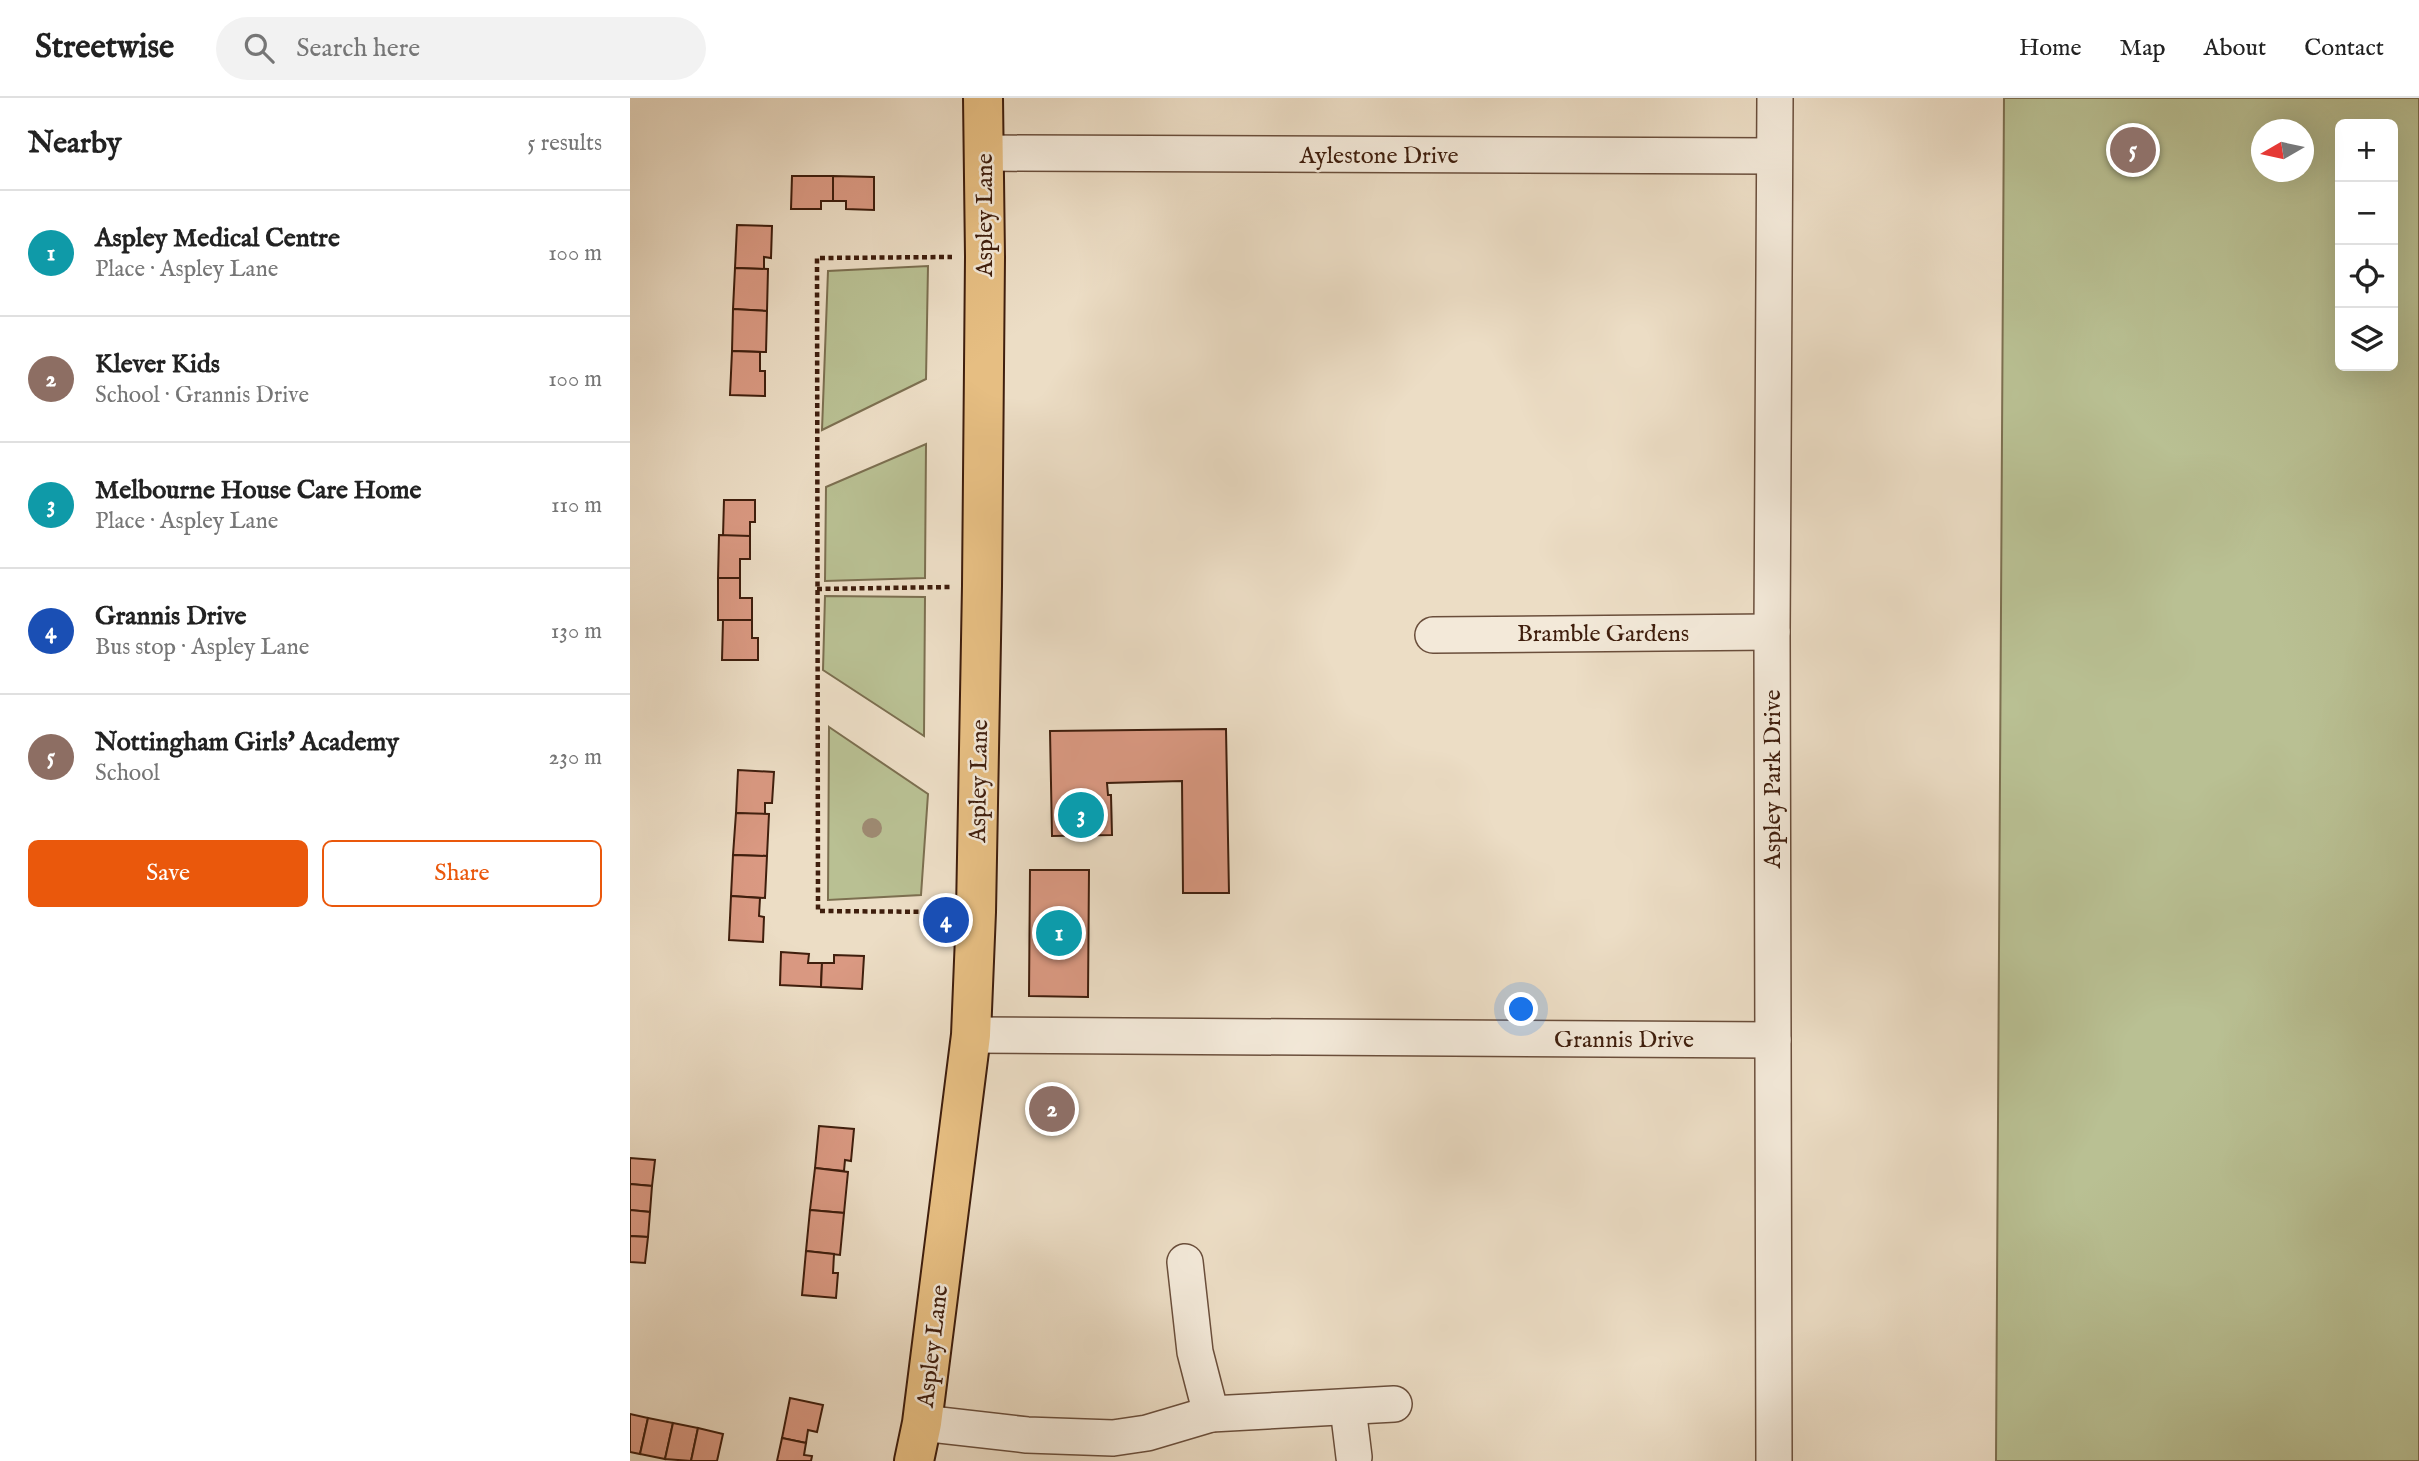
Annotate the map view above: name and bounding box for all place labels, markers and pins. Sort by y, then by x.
pin: 5 [2110,124,2156,176]
pin: 3 [1058,789,1104,841]
pin: 4 [923,894,969,946]
pin: 1 [1036,907,1082,959]
pin: 2 [1029,1083,1075,1135]

